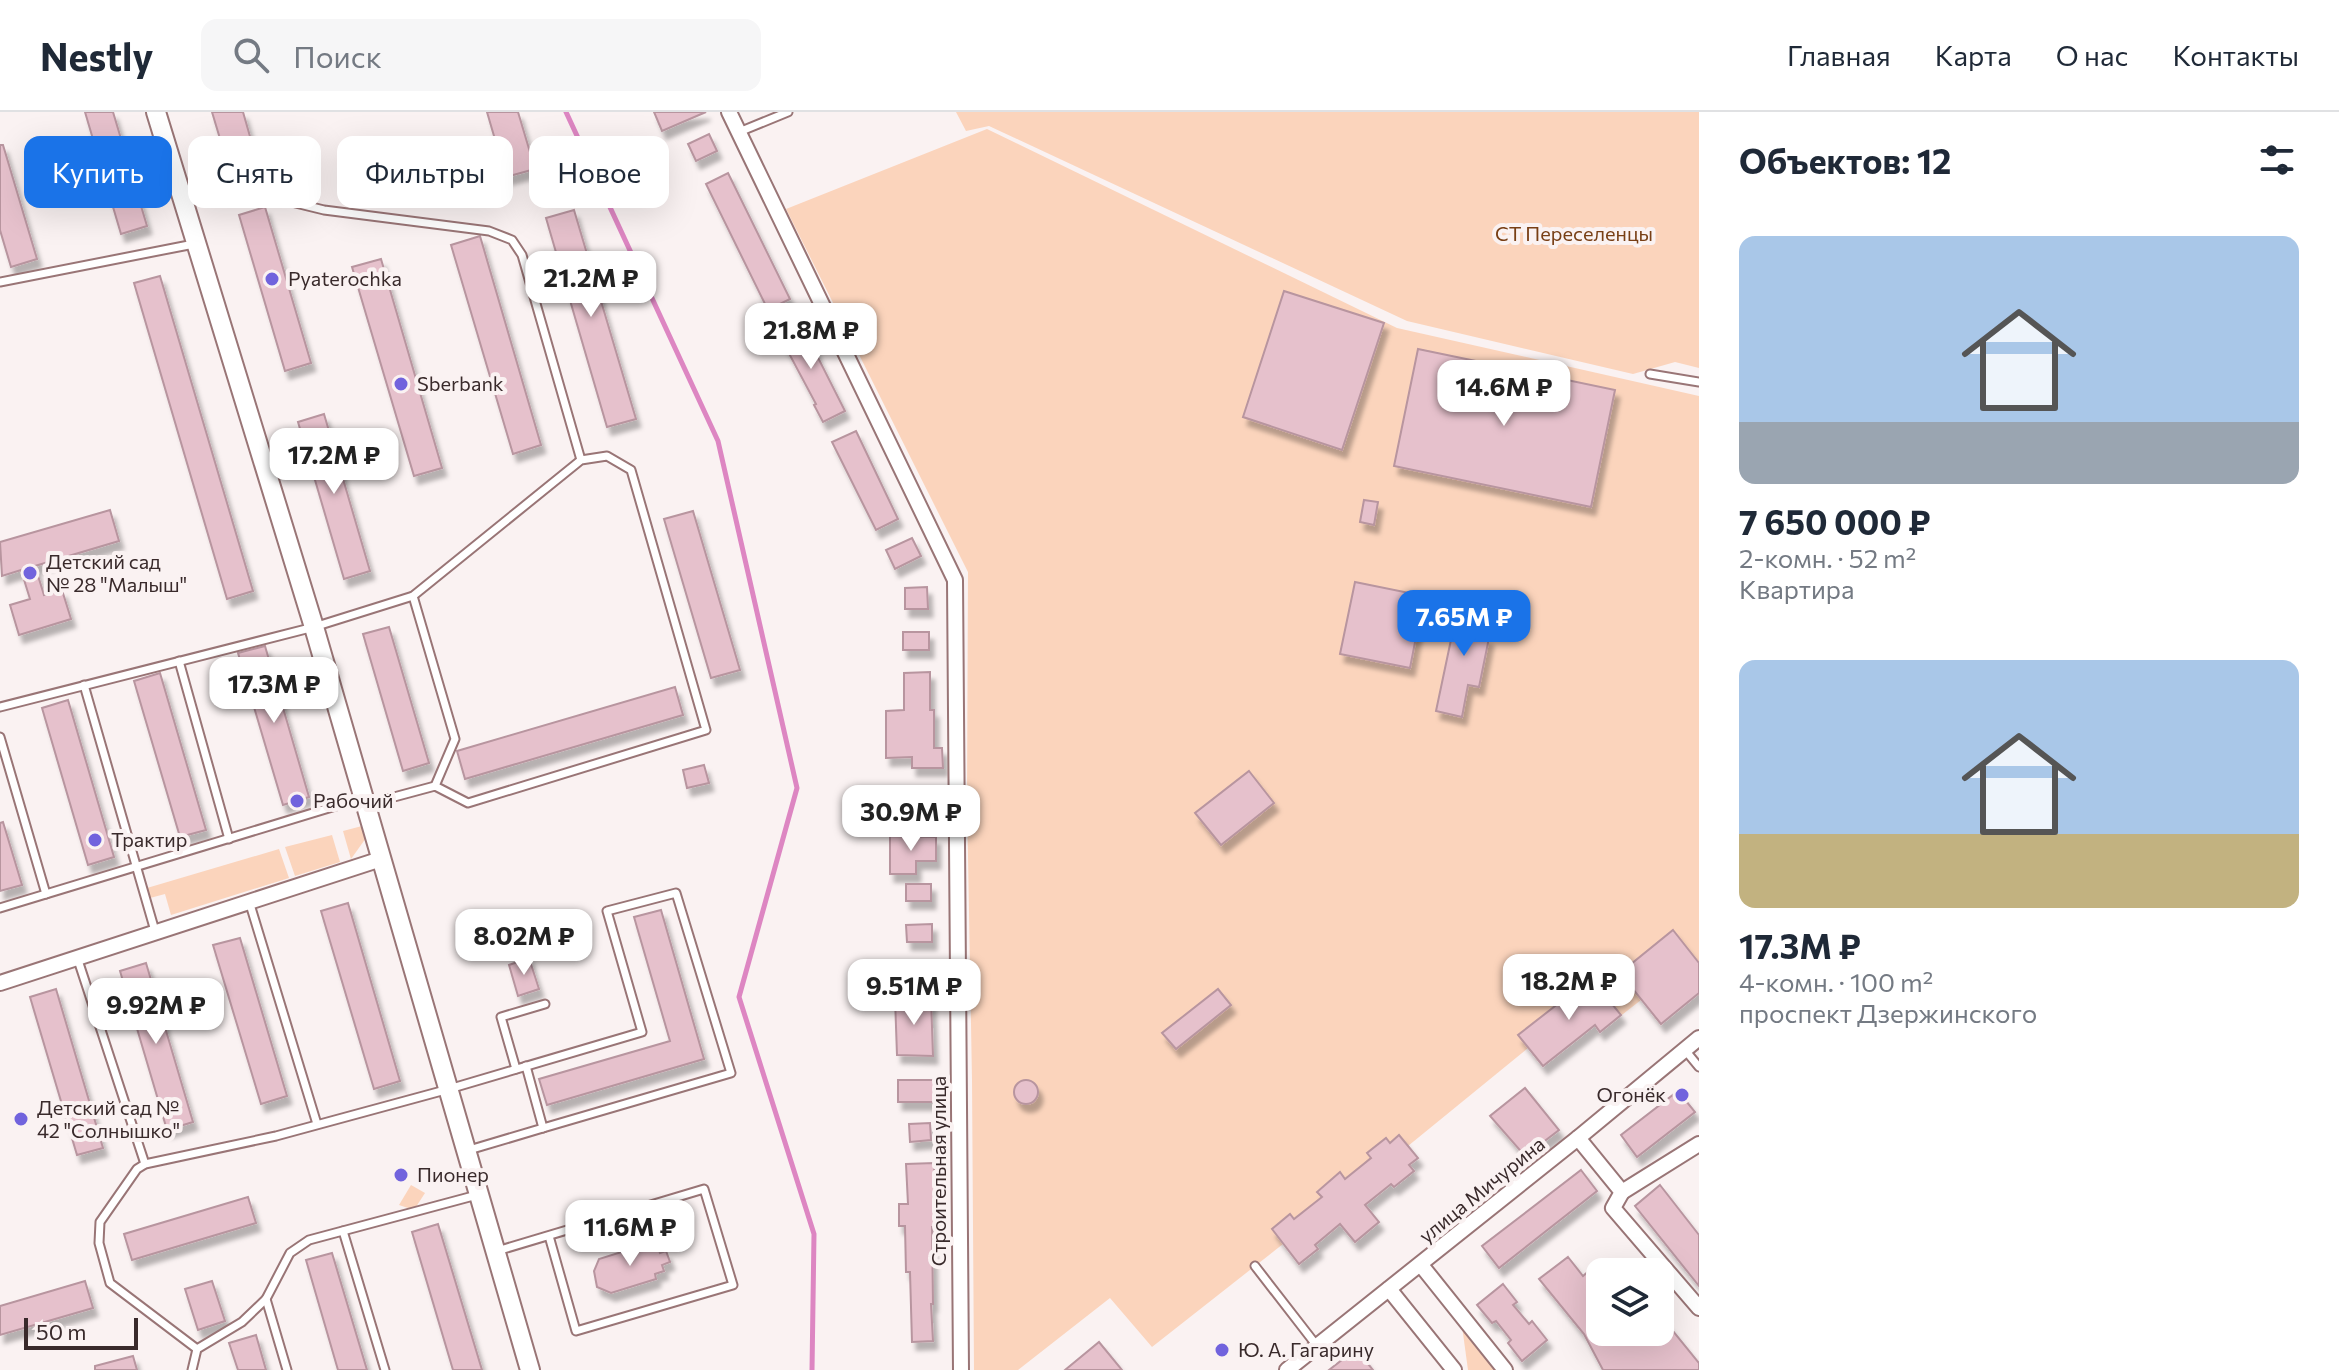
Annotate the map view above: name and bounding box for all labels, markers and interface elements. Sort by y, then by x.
search box [201,19,761,91]
text: Nestly [40,32,153,79]
icon: search [229,33,273,77]
text: Поиск [293,37,382,74]
text: Главная [1787,38,1891,72]
text: Карта [1935,38,2012,72]
text: О нас [2056,38,2128,72]
text: Контакты [2172,38,2299,72]
chip: Купить [24,136,172,208]
chip: Снять [188,136,321,208]
chip: Фильтры [337,136,513,208]
chip: Новое [529,136,669,208]
icon: filters [2255,138,2299,182]
text: Объектов: 12 [1739,139,1951,181]
park label: СТ Переселенцы [1495,221,1653,245]
pin: 21.2M ₽ [517,251,665,319]
text: 21.2M ₽ [543,261,639,292]
place label: Pyaterochka [288,266,402,290]
marker: Pyaterochka [263,270,281,288]
icon: home [1947,288,2091,432]
pin: 21.8M ₽ [737,303,885,371]
text: 21.8M ₽ [763,313,859,344]
pin: 14.6M ₽ [1430,360,1578,428]
text: 14.6M ₽ [1455,370,1553,401]
place label: Sberbank [417,371,504,395]
marker: Sberbank [392,375,410,393]
pin: 17.2M ₽ [260,428,408,496]
text: 17.2M ₽ [288,438,380,469]
text: 7 650 000 ₽ [1739,500,1931,542]
text: 2-комн. · 52 m² [1739,542,1916,573]
place label: Детский сад № 28 "Малыш" [46,549,187,596]
marker: Детский сад № 28 "Малыш" [21,564,39,582]
text: Квартира [1739,573,1855,604]
pin: 7.65M ₽ [1390,590,1538,658]
text: 7.65M ₽ [1415,600,1513,631]
pin: 17.3M ₽ [200,657,348,725]
text: 17.3M ₽ [227,667,321,698]
icon: home [1947,712,2091,856]
pin: 30.9M ₽ [837,785,985,853]
place label: Рабочий [313,788,394,812]
marker: Рабочий [288,792,306,810]
text: 30.9M ₽ [860,795,962,826]
place label: Трактир [111,827,187,851]
marker: Трактир [86,831,104,849]
pin: 8.02M ₽ [450,909,598,977]
text: 8.02M ₽ [473,919,575,950]
text: 17.3M ₽ [1739,924,1861,966]
pin: 18.2M ₽ [1495,954,1643,1022]
pin: 9.51M ₽ [840,959,988,1027]
text: 18.2M ₽ [1521,964,1617,995]
text: 4-комн. · 100 m² [1739,966,1933,997]
text: 9.51M ₽ [866,969,962,1000]
pin: 9.92M ₽ [82,978,230,1046]
text: 9.92M ₽ [106,988,206,1019]
text: проспект Дзержинского [1739,997,2037,1028]
street label: Строительная улица [926,1076,950,1266]
place label: Огонёк [1596,1082,1666,1106]
marker: Огонёк [1673,1086,1691,1104]
place label: Детский сад № 42 "Солнышко" [37,1095,180,1142]
marker: Детский сад № 42 "Солнышко" [12,1110,30,1128]
street label: улица Мичурина [1414,1131,1549,1247]
place label: Пионер [417,1162,489,1186]
marker: Пионер [392,1166,410,1184]
pin: 11.6M ₽ [556,1200,704,1268]
text: 11.6M ₽ [583,1210,677,1241]
map controls [1586,1258,1674,1346]
button: layers [1586,1258,1674,1346]
scale bar [24,1314,138,1350]
text: 50 m [36,1318,86,1345]
place label: Ю. А. Гагарину [1238,1337,1374,1361]
marker: Ю. А. Гагарину [1213,1341,1231,1359]

